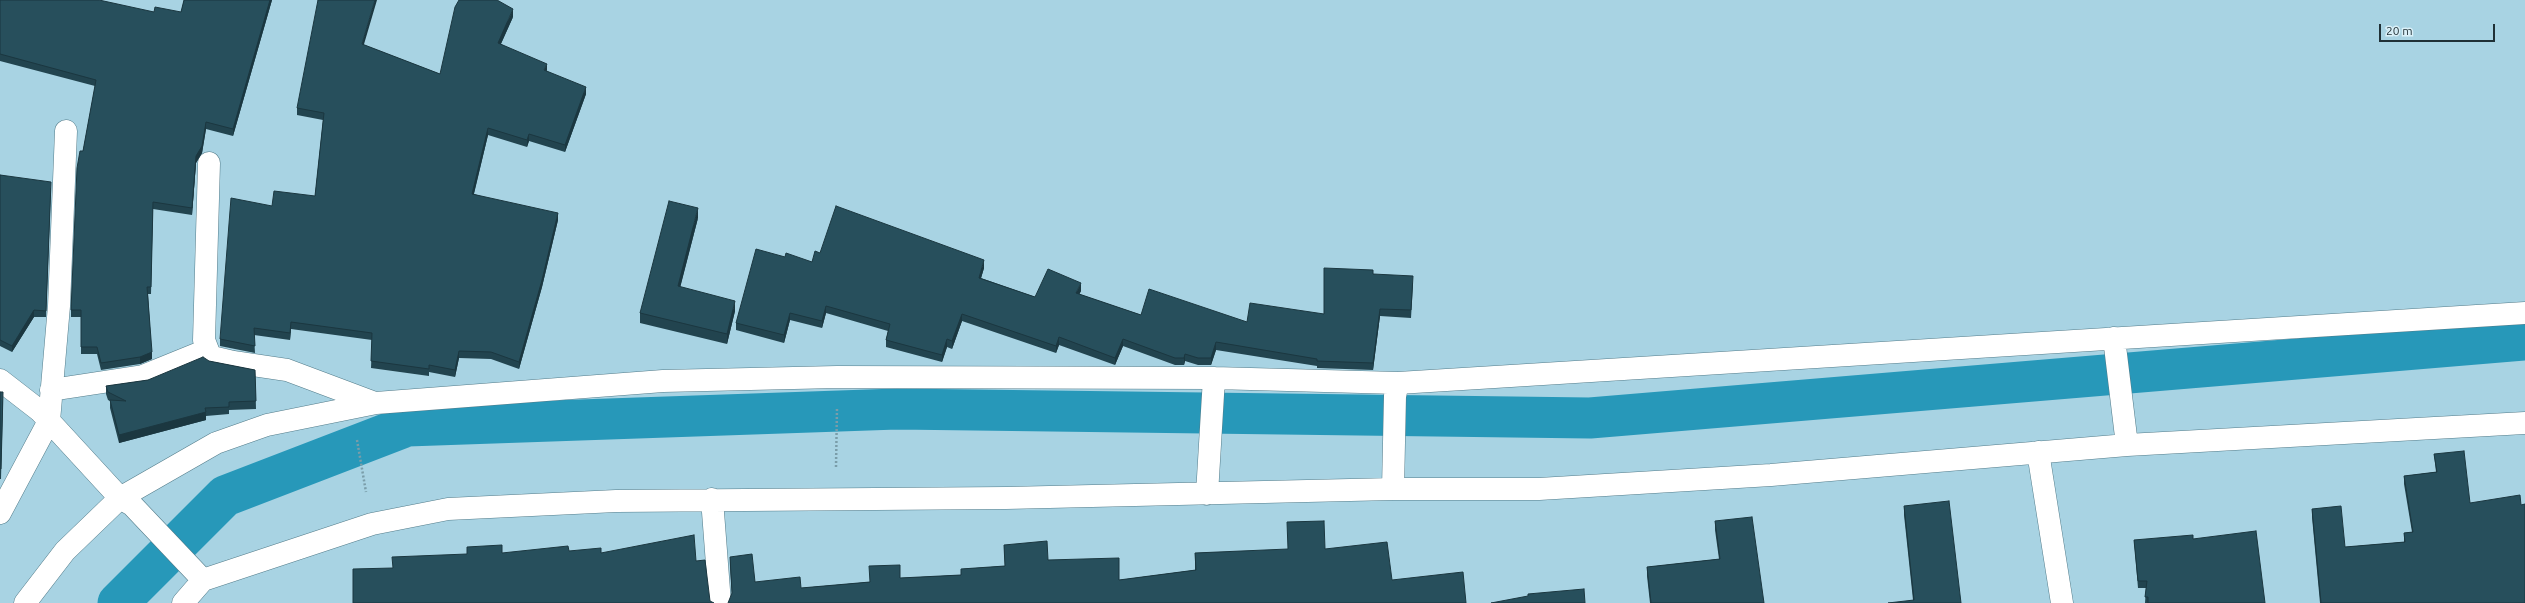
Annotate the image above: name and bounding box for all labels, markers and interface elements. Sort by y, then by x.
scale bar [2381,16,2497,42]
text: 20 m [2386,24,2413,37]

